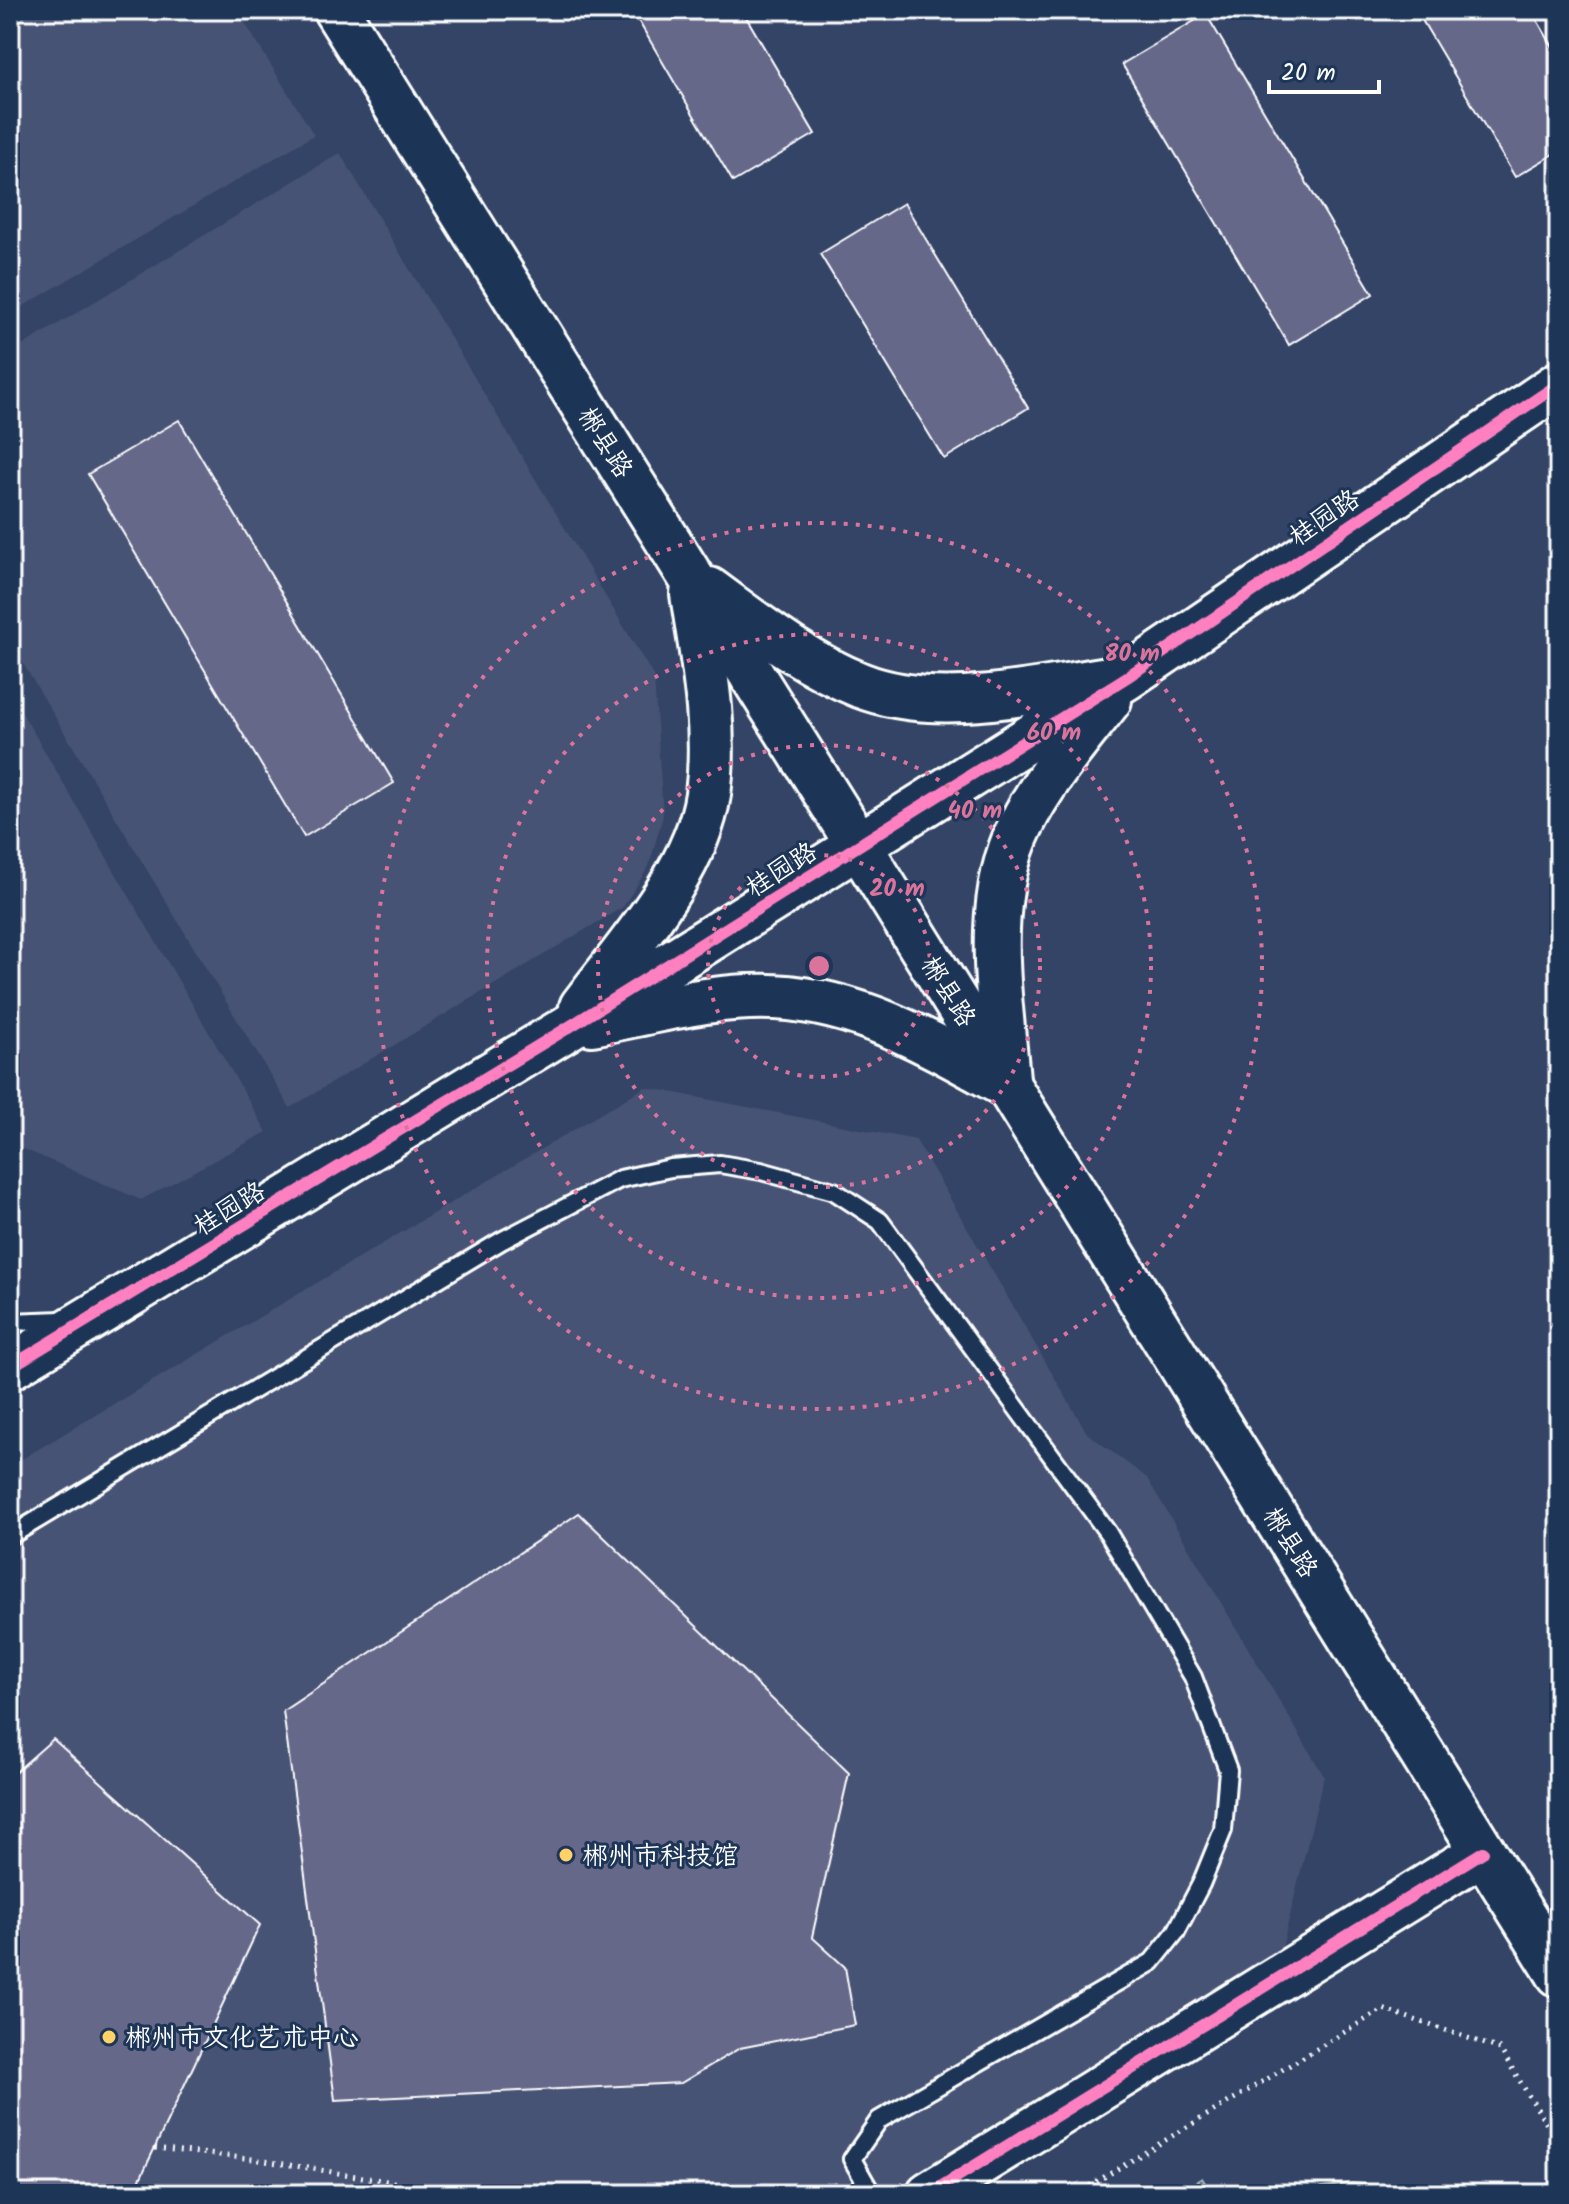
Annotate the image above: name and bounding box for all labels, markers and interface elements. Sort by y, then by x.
scale bar [1269,44,1379,94]
text: 20 m [1281,54,1336,93]
street label: 郴县路 [566,399,643,487]
street label: 桂园路 [1281,479,1369,558]
text: 80 m [1104,635,1160,674]
text: 60 m [1027,714,1081,753]
text: 40 m [948,792,1002,831]
street label: 桂园路 [738,832,826,909]
text: 20 m [869,870,925,909]
street label: 郴县路 [909,948,986,1036]
centre of rings [805,952,833,980]
street label: 桂园路 [186,1172,274,1248]
street label: 郴县路 [1251,1499,1328,1587]
place label: 郴州市科技馆 [582,1836,738,1878]
marker: 郴州市科技馆 [557,1846,575,1864]
place label: 郴州市文化艺术中心 [125,2018,359,2060]
marker: 郴州市文化艺术中心 [100,2028,118,2046]

